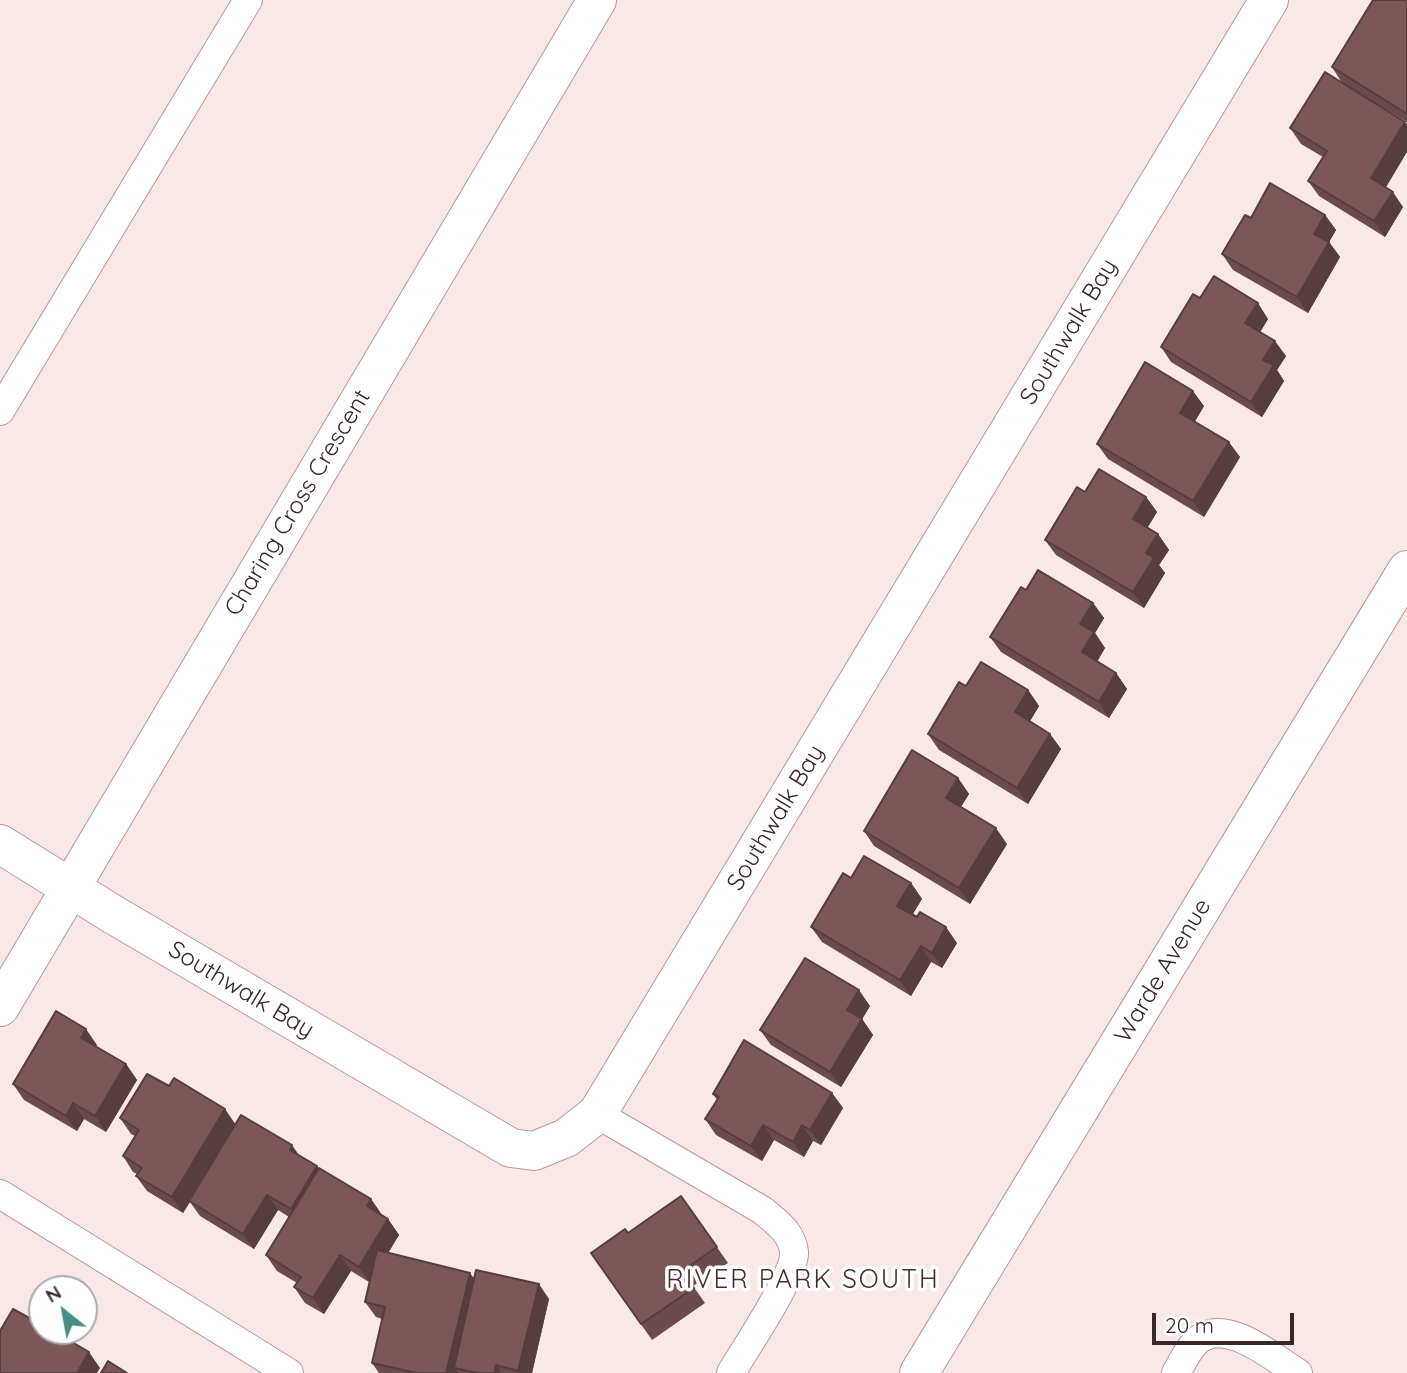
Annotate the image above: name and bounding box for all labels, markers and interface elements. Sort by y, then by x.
street label: Southwalk Bay [1014,254,1124,410]
street label: Charing Cross Crescent [219,385,377,621]
street label: Southwalk Bay [721,740,831,896]
street label: Warde Avenue [1109,894,1217,1048]
street label: Southwalk Bay [163,935,319,1045]
district label: RIVER PARK SOUTH [668,1264,938,1296]
north arrow [28,1275,98,1345]
text: N [41,1280,65,1308]
scale bar [1155,1300,1297,1344]
text: 20 m [1165,1312,1214,1338]

